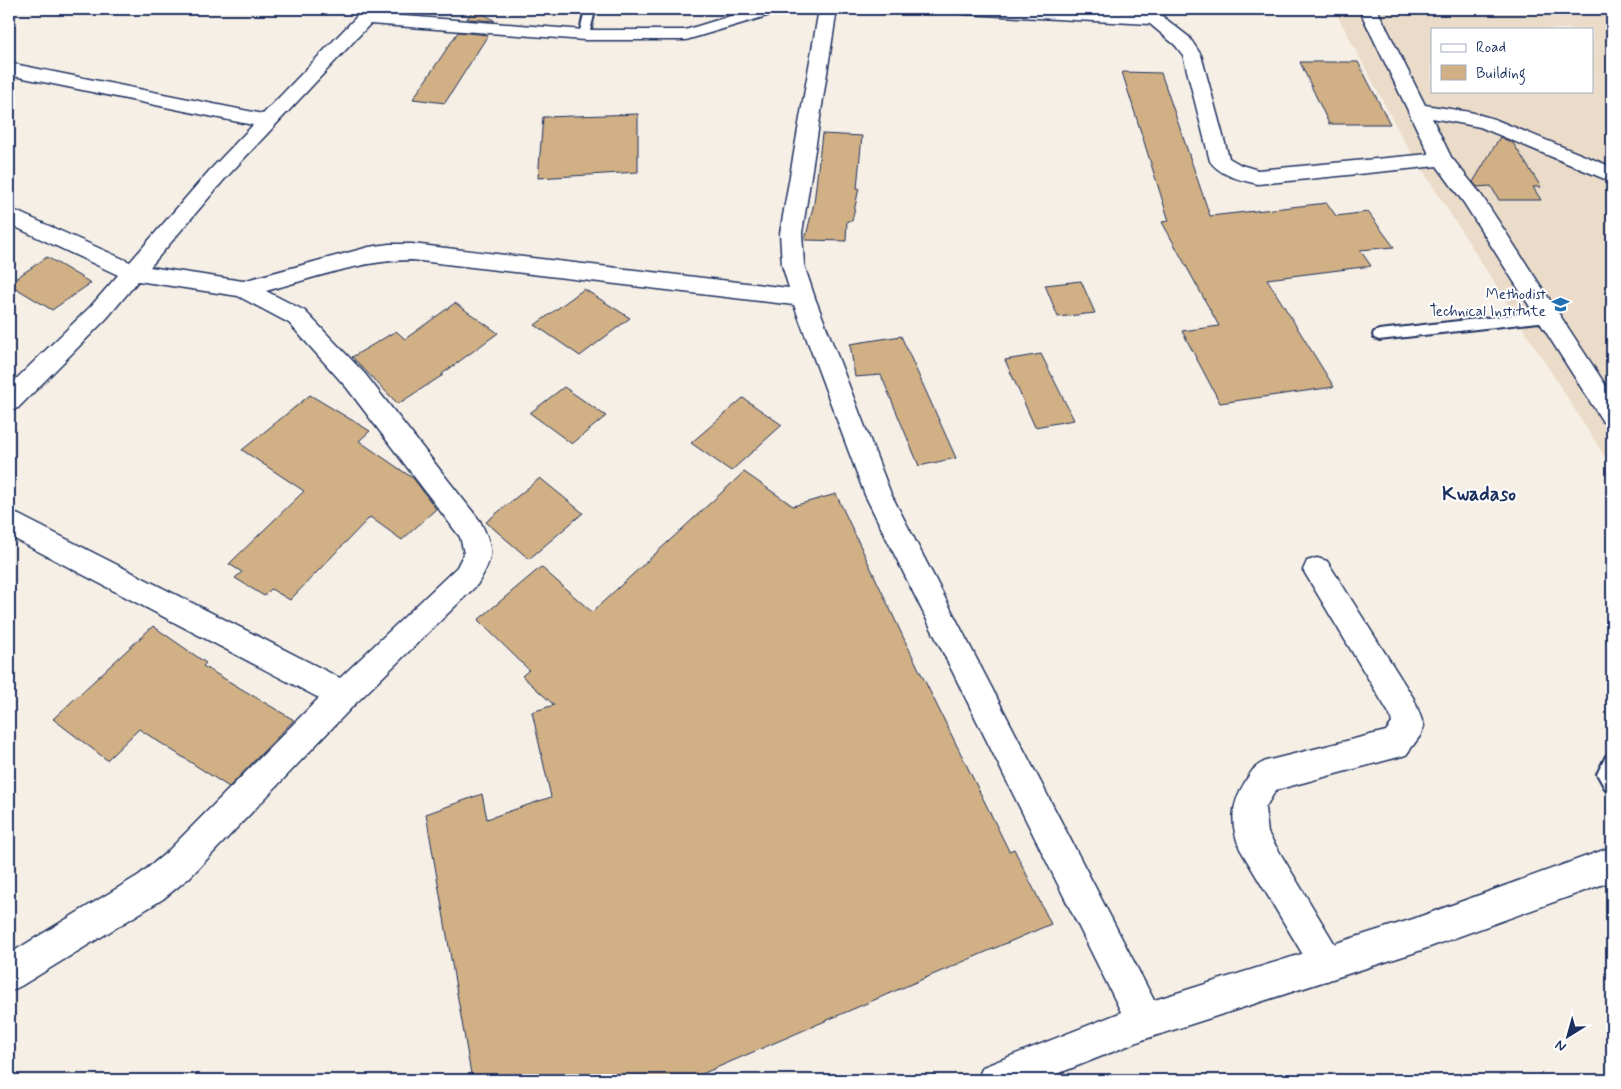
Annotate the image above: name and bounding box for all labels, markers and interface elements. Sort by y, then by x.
legend [1431,28,1594,92]
text: Road [1476,38,1506,58]
text: Building [1476,64,1526,85]
place label: Methodist Technical Institute [1430,285,1547,322]
school or university icon: Methodist Technical Institute [1550,294,1570,314]
district label: Kwadaso [1442,481,1516,508]
north arrow [1544,1012,1594,1062]
text: N [1552,1036,1570,1056]

